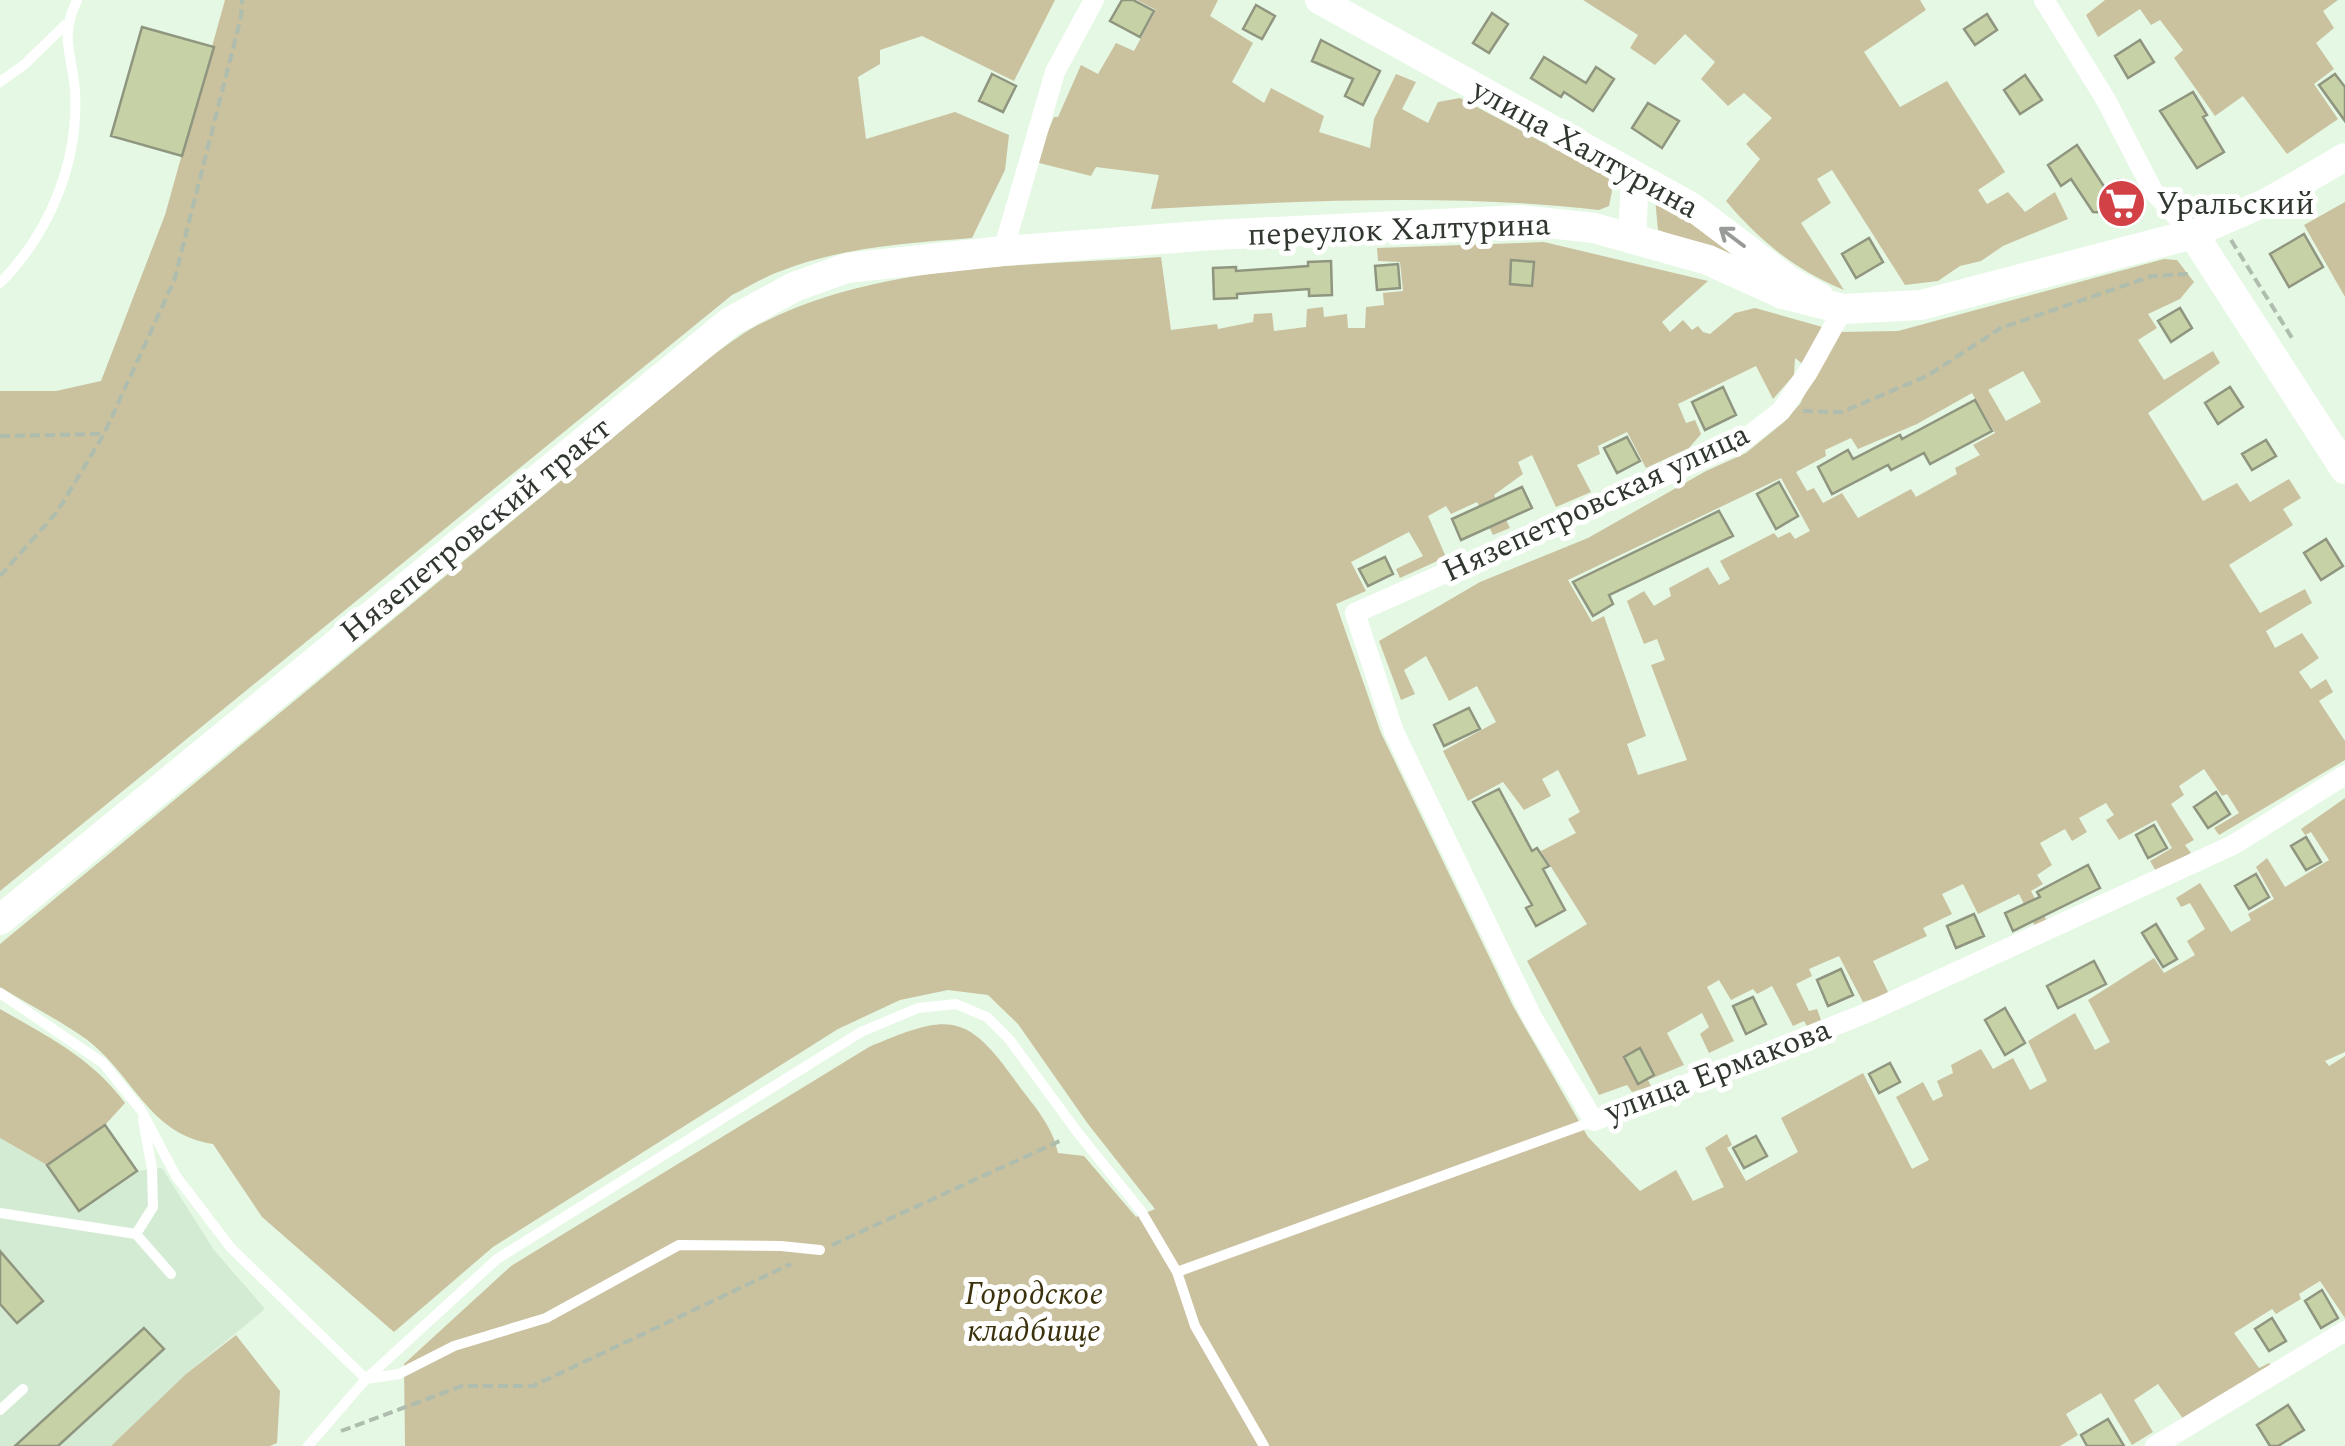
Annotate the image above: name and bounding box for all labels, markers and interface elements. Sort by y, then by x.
street label: улица Халтурина [1461,66,1708,232]
supermarket icon: Уральский [2095,178,2147,230]
place label: Уральский [2156,180,2315,229]
street label: переулок Халтурина [1247,200,1552,260]
one-way arrow [1719,226,1746,247]
street label: Нязепетровский тракт [330,405,622,655]
street label: Нязепетровская улица [1434,410,1758,596]
street label: улица Ермакова [1597,1005,1838,1137]
park label: Городское кладбище [965,1270,1103,1356]

